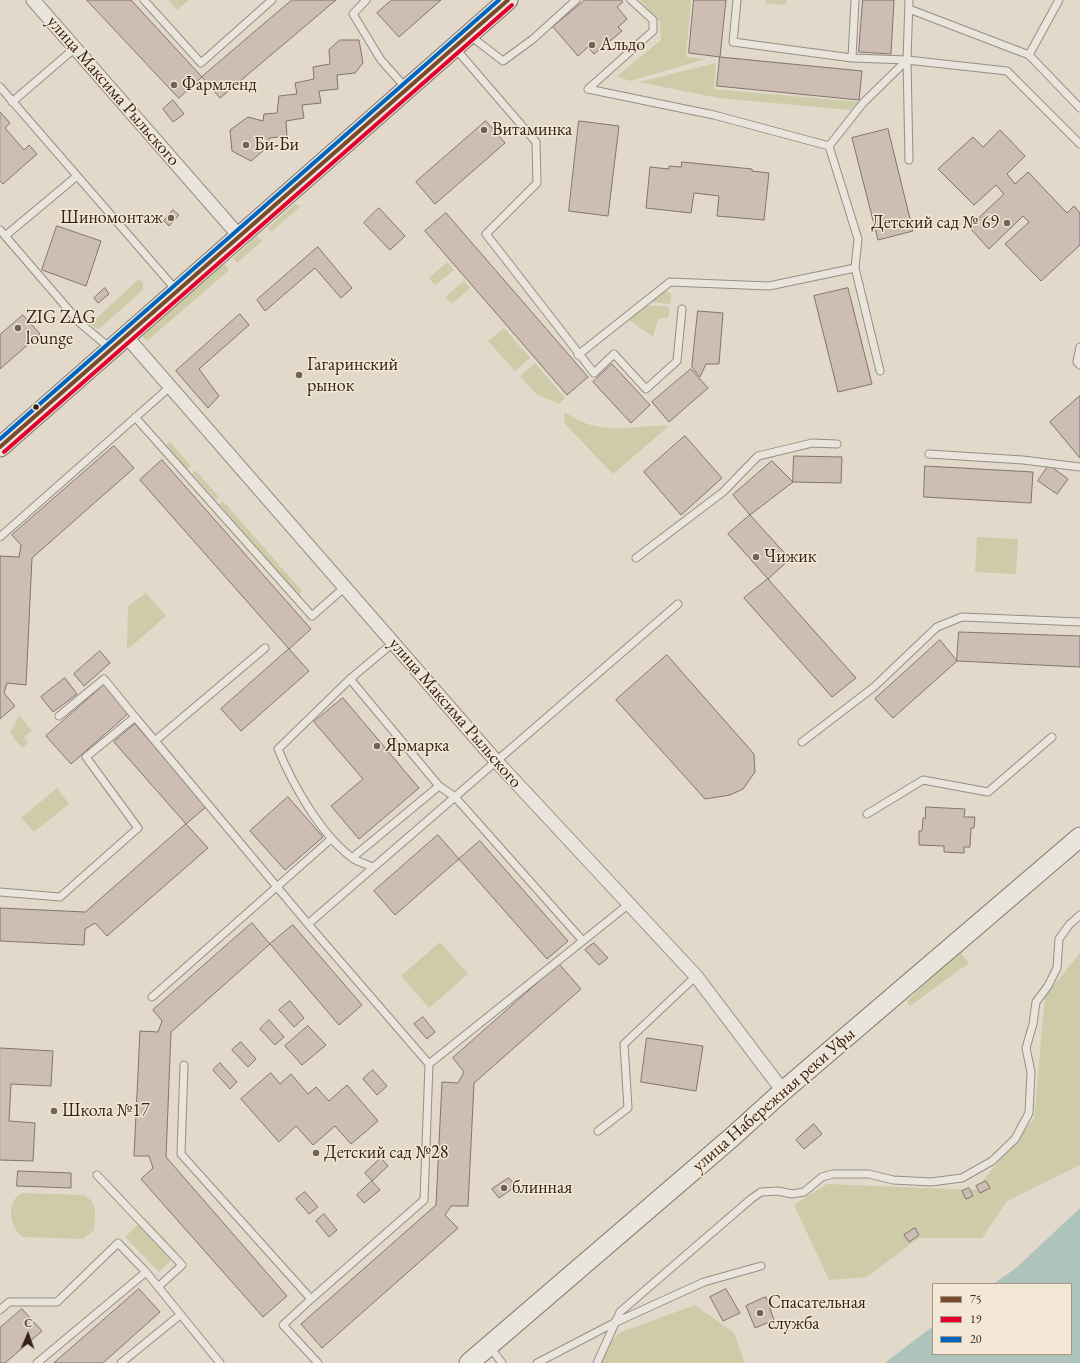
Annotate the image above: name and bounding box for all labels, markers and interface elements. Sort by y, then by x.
street label: улица Максима Рыльского [42,12,184,170]
place label: Альдо [600,34,645,56]
marker: Альдо [587,40,597,50]
place label: Фармленд [182,74,257,96]
marker: Фармленд [169,80,179,90]
place label: Витаминка [492,119,572,141]
marker: Витаминка [479,125,489,135]
place label: Би-Би [254,134,299,156]
marker: Би-Би [241,140,251,150]
place label: Шиномонтаж [60,207,163,229]
place label: Детский сад № 69 [871,212,999,234]
marker: Шиномонтаж [166,213,176,223]
marker: Детский сад № 69 [1002,218,1012,228]
place label: ZIG ZAG lounge [26,307,96,350]
marker: ZIG ZAG lounge [13,323,23,333]
place label: Гагаринский рынок [307,354,398,396]
marker: Гагаринский рынок [294,370,304,380]
unlabelled marker [31,402,41,412]
place label: Чижик [764,546,816,568]
marker: Чижик [751,552,761,562]
street label: улица Максима Рыльского [384,634,526,792]
place label: Ярмарка [385,735,450,757]
marker: Ярмарка [372,741,382,751]
street label: улица Набережная реки Уфы [688,1023,860,1177]
place label: Школа №17 [62,1100,150,1122]
marker: Школа №17 [49,1106,59,1116]
place label: Детский сад №28 [324,1142,448,1164]
marker: Детский сад №28 [311,1148,321,1158]
place label: блинная [512,1177,572,1199]
marker: блинная [499,1183,509,1193]
legend [932,1283,1072,1355]
text: 75 [970,1291,982,1307]
place label: Спасательная служба [768,1292,866,1334]
marker: Спасательная служба [755,1308,765,1318]
text: 19 [970,1311,982,1327]
north arrow [8,1315,48,1355]
text: С [24,1316,33,1330]
text: 20 [970,1331,982,1347]

